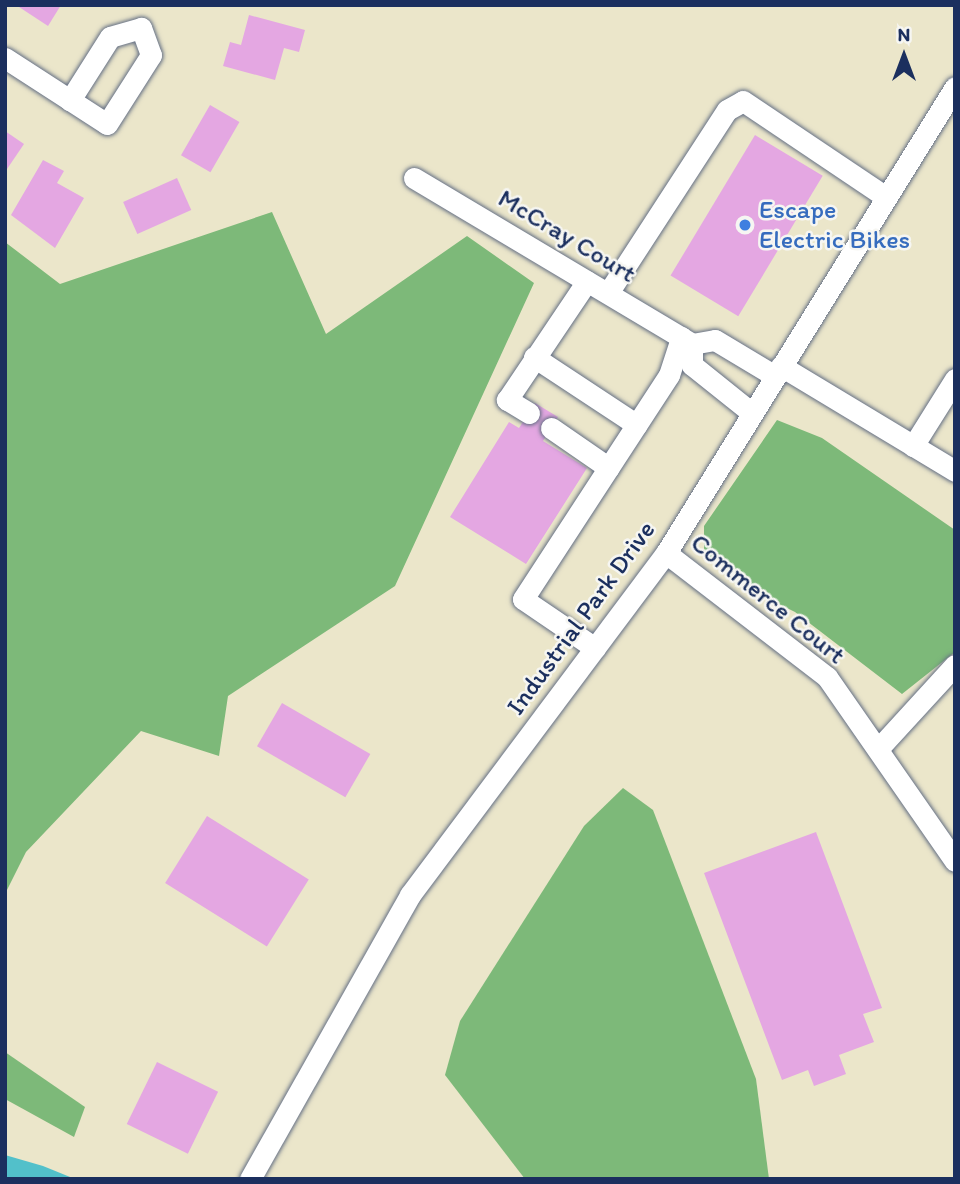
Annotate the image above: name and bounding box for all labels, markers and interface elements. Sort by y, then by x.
north arrow [869,21,939,91]
text: N [898,23,910,46]
street label: McCray Court [492,183,642,289]
place label: Escape Electric Bikes [759,194,910,256]
marker: Escape Electric Bikes [737,217,753,233]
street label: Industrial Park Drive [500,515,662,721]
street label: Commerce Court [684,527,852,671]

